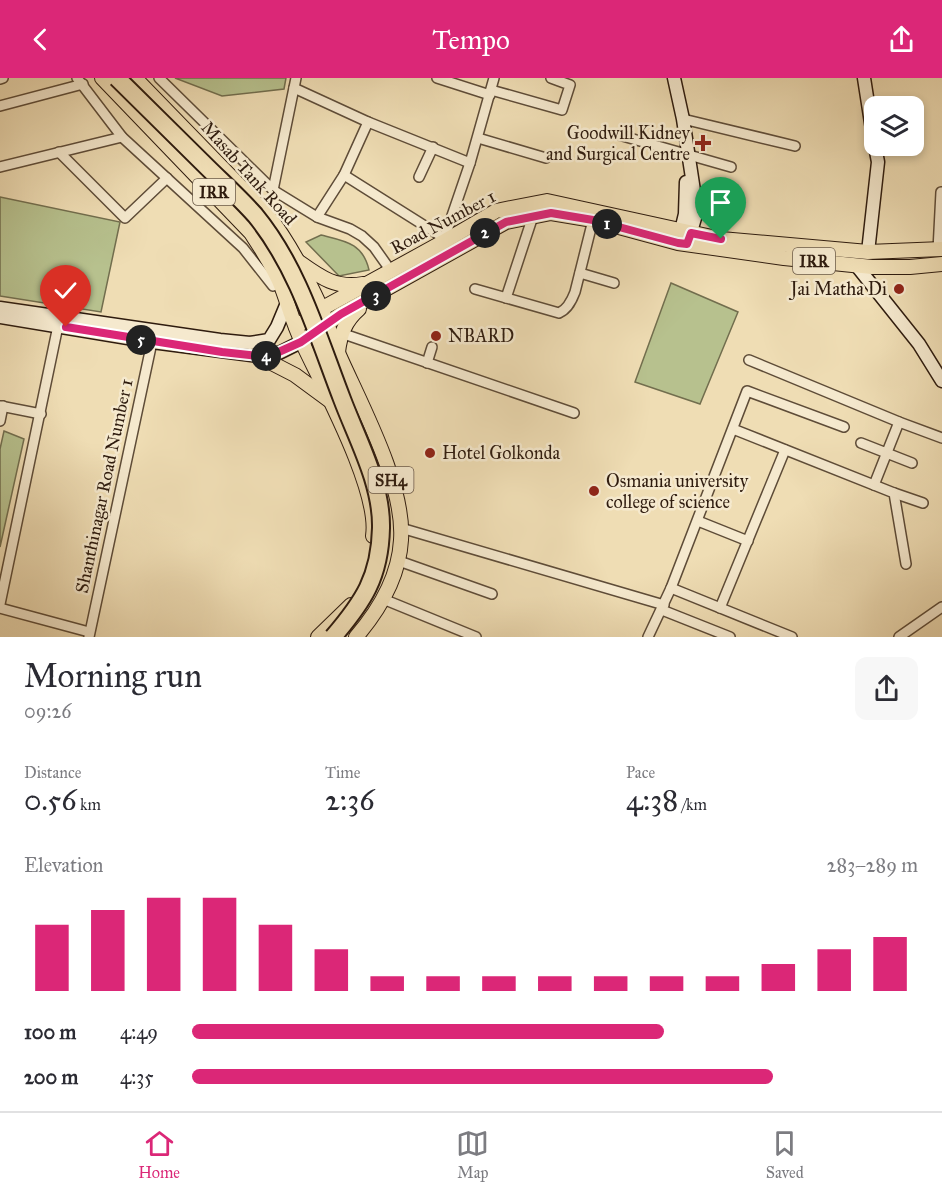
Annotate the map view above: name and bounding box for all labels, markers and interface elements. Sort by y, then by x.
icon: back [24,23,57,56]
text: Tempo [432,23,510,56]
icon: share [885,23,918,56]
map controls [864,96,924,156]
button: layers [864,96,924,156]
street label: Masab Tank Road [197,117,301,229]
place label: Goodwill Kidney and Surgical Centre [546,122,691,166]
marker: Goodwill Kidney and Surgical Centre [694,134,712,152]
pin [695,177,746,239]
road number: IRR [193,179,235,205]
street label: Road Number 1 [387,185,499,259]
icon: arrive [704,186,737,219]
pin: 1 [592,209,622,239]
text: 1 [604,214,610,233]
pin: 2 [470,218,500,248]
text: 2 [481,223,489,242]
road number: IRR [793,248,835,274]
pin [40,265,91,327]
icon: check [49,274,82,307]
place label: Jai Matha Di [789,278,887,301]
pin: 3 [361,281,391,311]
marker: Jai Matha Di [892,282,906,296]
text: 3 [373,286,379,305]
pin: 5 [126,325,156,355]
place label: NBARD [448,325,514,347]
marker: NBARD [429,329,443,343]
text: 5 [137,330,145,349]
pin: 4 [251,341,281,371]
text: 4 [262,346,270,365]
street label: Shanthinagar Road Number 1 [71,377,138,595]
place label: Hotel Golkonda [442,442,560,464]
marker: Hotel Golkonda [423,446,437,460]
road number: SH4 [368,467,414,493]
place label: Osmania university college of science [606,470,749,514]
marker: Osmania university college of science [587,484,601,498]
text: Morning run [24,656,202,696]
button: share [855,657,918,720]
text: 09:26 [24,699,72,723]
text: Distance [24,763,81,782]
text: Time [325,763,360,782]
text: Pace [626,763,655,782]
text: 0.56 [24,782,77,818]
text: 2:36 [325,782,375,818]
text: 4:38 [626,782,678,818]
text: km [77,795,101,814]
text: /km [678,795,707,814]
text: Elevation [24,853,103,877]
text: 283–289 m [827,853,918,877]
text: 100 m [24,1020,76,1044]
text: 4:49 [120,1020,158,1044]
text: 200 m [24,1065,78,1089]
text: 4:35 [120,1065,153,1089]
tab: Home [138,1127,180,1182]
tab: Map [456,1127,489,1182]
tab: Saved [766,1127,804,1182]

